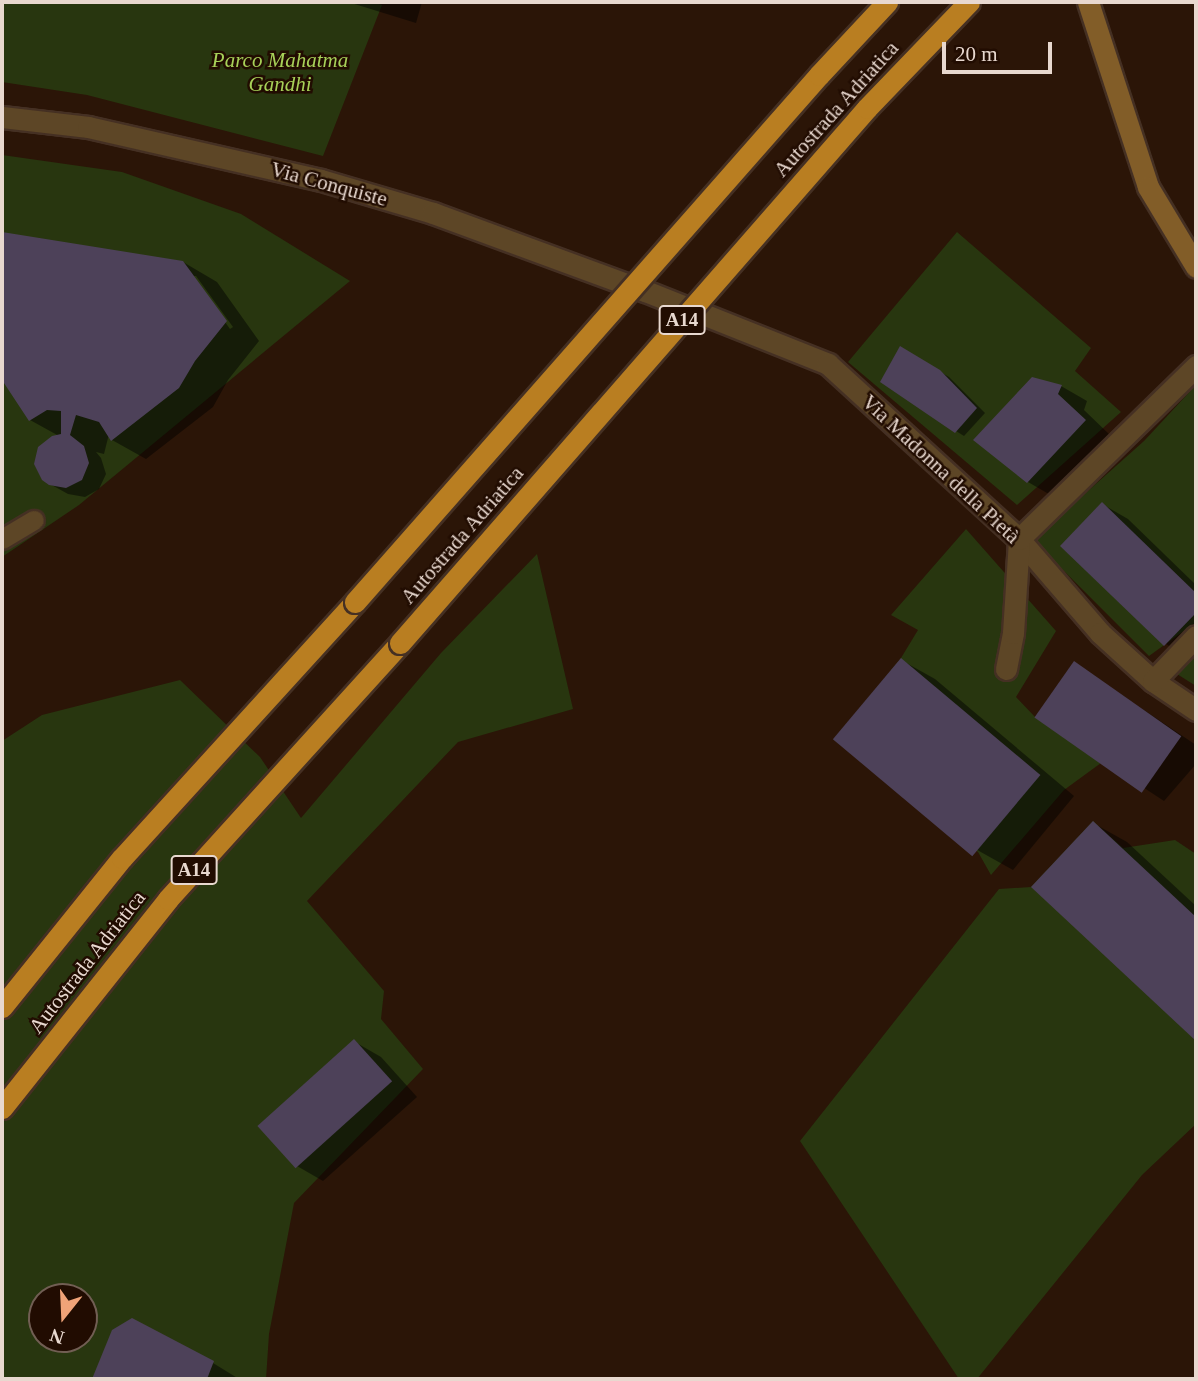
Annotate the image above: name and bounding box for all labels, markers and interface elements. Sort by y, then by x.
scale bar [946,28,1056,72]
street label: Autostrada Adriatica [768,35,904,183]
text: 20 m [955,42,998,66]
park label: Parco Mahatma Gandhi [212,47,348,97]
street label: Via Conquiste [268,156,390,212]
road number: A14 [658,304,706,336]
street label: Via Madonna della Pietà [857,389,1025,549]
street label: Autostrada Adriatica [395,461,529,609]
road number: A14 [170,855,218,886]
street label: Autostrada Adriatica [23,885,151,1039]
north arrow [28,1283,98,1353]
text: N [47,1324,67,1349]

